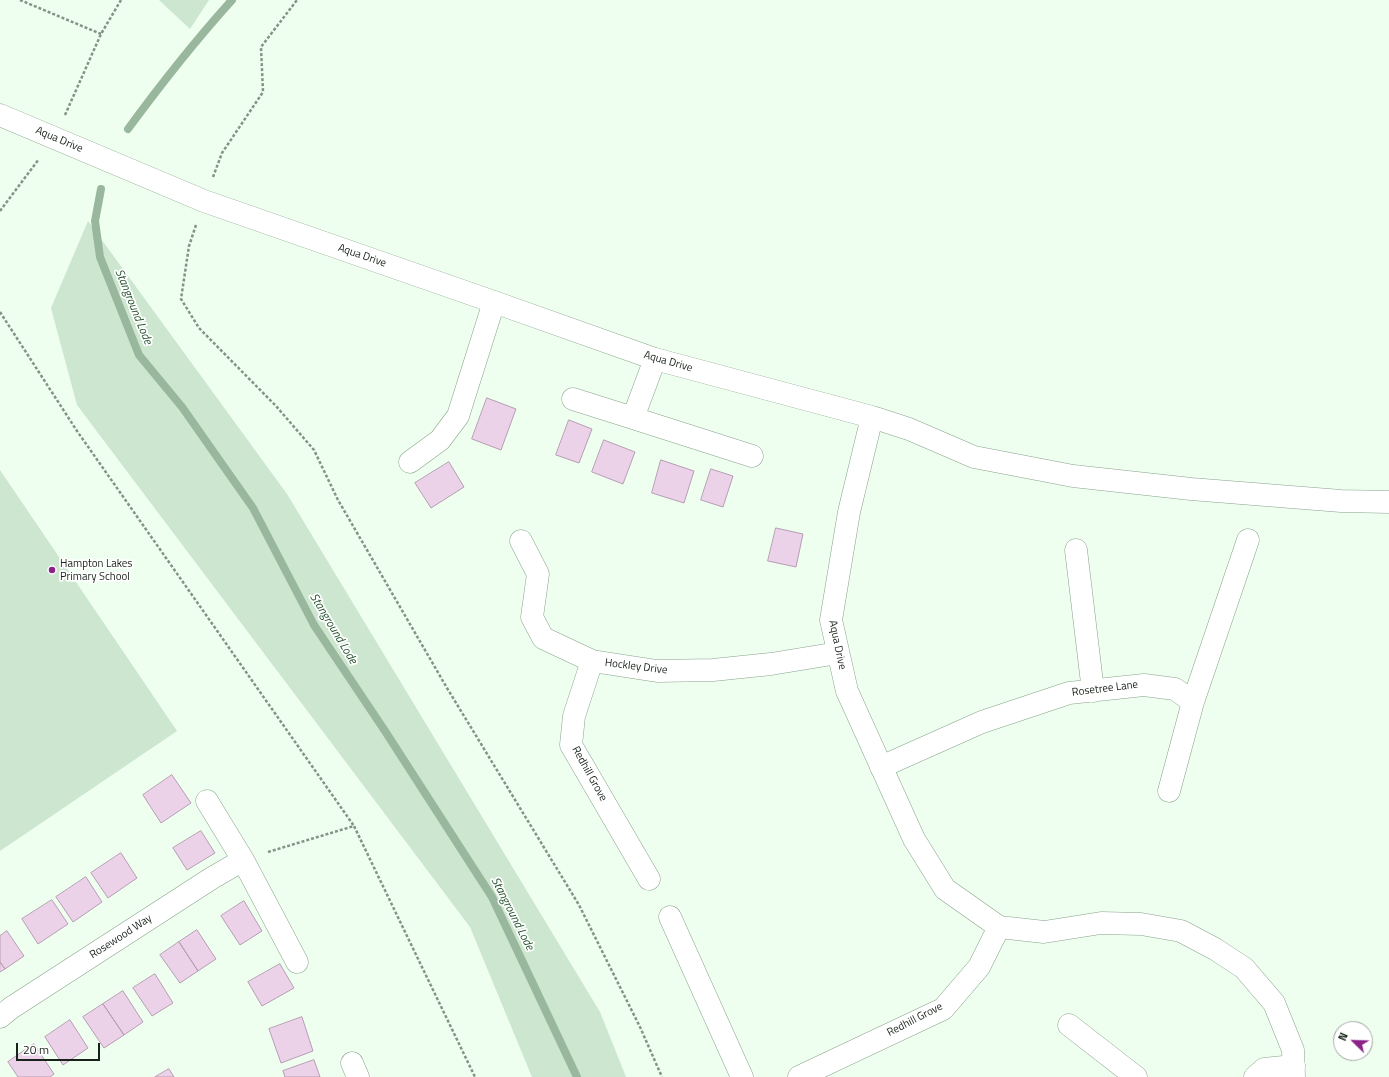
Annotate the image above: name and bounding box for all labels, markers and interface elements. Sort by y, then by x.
street label: Aqua Drive [33,124,85,156]
street label: Aqua Drive [336,242,388,270]
water label: Stanground Lode [111,267,155,347]
street label: Aqua Drive [642,349,694,375]
place label: Hampton Lakes Primary School [60,557,132,583]
marker: Hampton Lakes Primary School [47,565,57,575]
water label: Stanground Lode [306,591,360,667]
street label: Aqua Drive [825,619,849,671]
street label: Hockley Drive [604,657,668,677]
street label: Rosetree Lane [1071,678,1139,700]
street label: Redhill Grove [568,744,610,804]
water label: Stanground Lode [487,875,537,953]
street label: Rosewood Way [87,912,155,962]
street label: Redhill Grove [885,1000,945,1040]
north arrow [1333,1021,1373,1061]
text: N [1334,1030,1352,1043]
scale bar [18,1035,102,1061]
text: 20 m [23,1040,49,1059]

